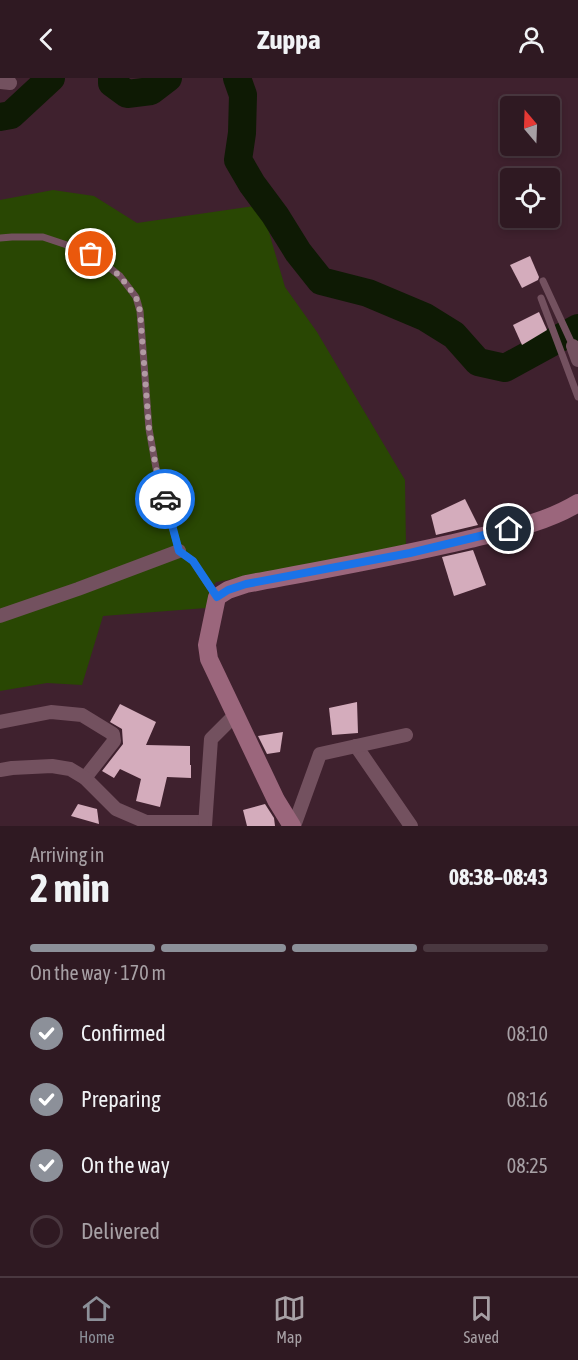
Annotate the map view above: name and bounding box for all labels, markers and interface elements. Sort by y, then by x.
icon: back [30,23,63,56]
icon: person [515,23,548,56]
text: Zuppa [257,24,321,55]
north arrow [500,96,560,156]
map controls [500,96,560,228]
button: locate [500,168,560,228]
pin [65,228,116,279]
icon: bag [74,237,107,270]
courier [135,469,195,529]
icon: car [149,483,182,516]
pin [483,503,534,554]
icon: home [492,512,525,545]
text: Arriving in [30,843,104,866]
text: 08:38–08:43 [449,864,548,890]
text: 2 min [30,866,110,910]
text: On the way · 170 m [30,961,166,984]
icon: check [30,1017,63,1050]
text: Confirmed [81,1020,166,1046]
text: 08:10 [507,1022,548,1045]
icon: check [30,1083,63,1116]
text: Preparing [81,1086,161,1112]
text: 08:16 [507,1088,548,1111]
icon: check [30,1149,63,1182]
text: On the way [81,1152,170,1178]
text: 08:25 [507,1154,548,1177]
text: Delivered [81,1218,160,1244]
tab: Home [79,1292,115,1346]
tab: Map [273,1292,306,1346]
tab: Saved [464,1292,499,1346]

